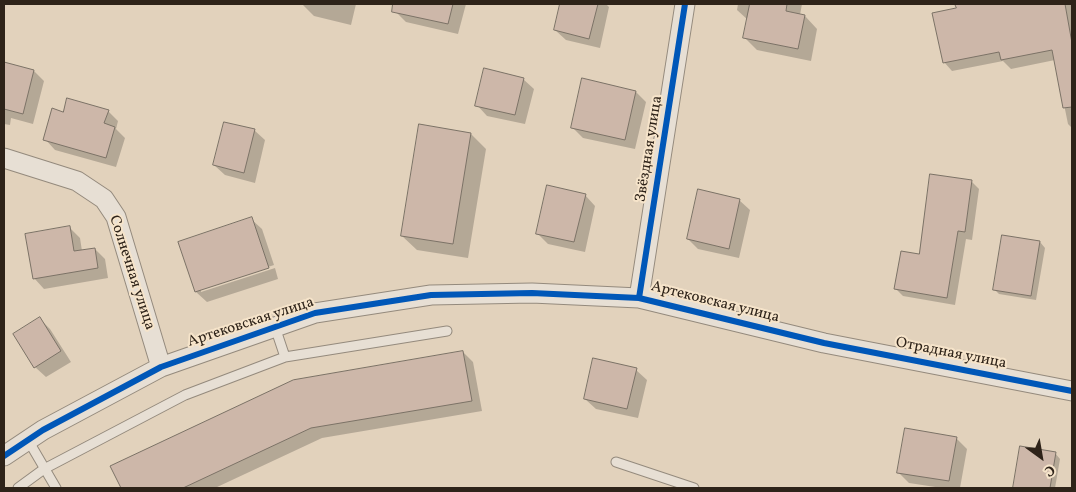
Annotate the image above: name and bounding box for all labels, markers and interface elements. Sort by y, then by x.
street label: Звёздная улица [633,95,667,203]
street label: Солнечная улица [104,213,158,333]
street label: Артековская улица [649,278,781,328]
street label: Артековская улица [186,294,316,352]
street label: Отрадная улица [894,334,1008,374]
north arrow [1016,432,1066,482]
text: С [1040,460,1058,481]

